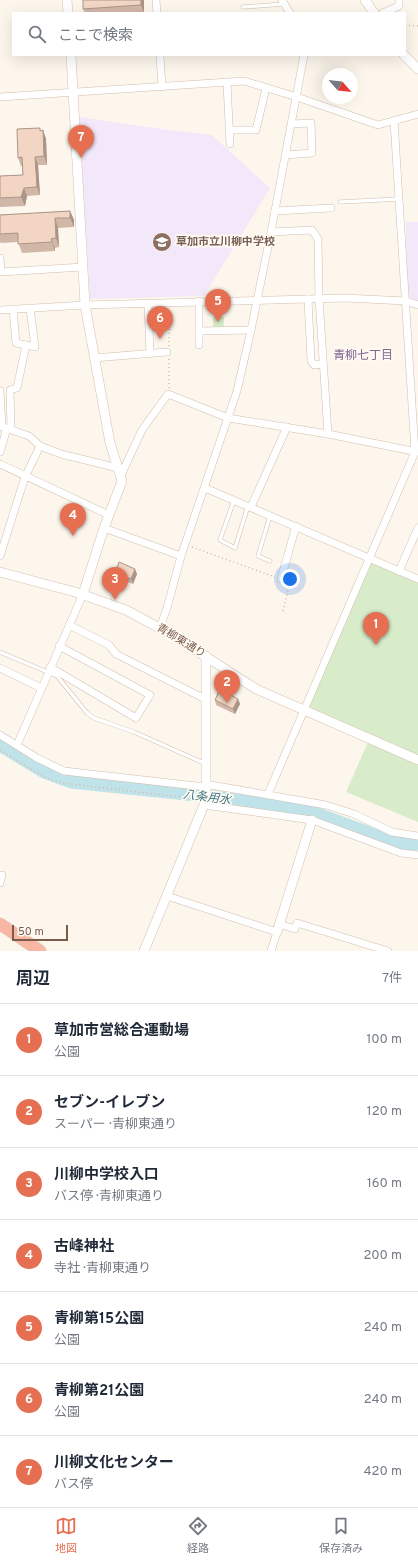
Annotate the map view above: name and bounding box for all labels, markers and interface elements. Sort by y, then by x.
search box [12,12,406,56]
icon: search [26,23,48,45]
text: ここで検索 [58,27,133,46]
north arrow [322,68,358,104]
pin: 7 [68,125,94,158]
school or university icon: 草加市立川柳中学校 [151,231,173,253]
place label: 草加市立川柳中学校 [176,235,275,249]
pin: 5 [205,289,231,322]
pin: 6 [147,306,173,339]
district label: 青柳七丁目 [333,348,393,364]
pin: 4 [60,503,86,536]
pin: 3 [102,567,128,600]
your location [280,569,300,589]
pin: 1 [363,612,389,645]
street label: 青柳東通り [154,621,208,661]
pin: 2 [214,670,240,703]
water label: 八条用水 [182,787,234,809]
scale bar [12,923,68,942]
text: 50 m [18,925,44,939]
text: 周辺 [16,969,50,991]
text: 7件 [382,971,402,987]
text: 草加市営総合運動場 [54,1022,189,1041]
text: 1 [26,1032,32,1048]
text: 100 m [366,1032,402,1048]
text: 公園 [54,1045,80,1061]
text: セブン-イレブン [54,1094,165,1113]
text: 2 [25,1104,33,1120]
text: 120 m [367,1104,402,1120]
text: スーパー · 青柳東通り [54,1117,177,1133]
text: 川柳中学校入口 [54,1166,159,1185]
text: 3 [25,1176,33,1192]
text: 160 m [367,1176,402,1192]
text: バス停 · 青柳東通り [54,1189,164,1205]
text: 古峰神社 [54,1238,114,1257]
text: 4 [25,1248,33,1264]
text: 200 m [363,1248,402,1264]
text: 寺社 · 青柳東通り [54,1261,151,1277]
text: 青柳第15公園 [54,1310,144,1329]
text: 5 [25,1320,33,1336]
text: 240 m [364,1320,402,1336]
text: 公園 [54,1333,80,1349]
text: 青柳第21公園 [54,1382,144,1401]
text: 6 [25,1392,33,1408]
text: 240 m [364,1392,402,1408]
text: 公園 [54,1405,80,1421]
text: 川柳文化センター [54,1454,174,1473]
text: 7 [26,1464,32,1480]
text: 420 m [364,1464,402,1480]
text: バス停 [54,1477,93,1493]
tab: 地図 [55,1515,77,1556]
tab: 経路 [187,1515,209,1556]
tab: 保存済み [319,1515,363,1556]

